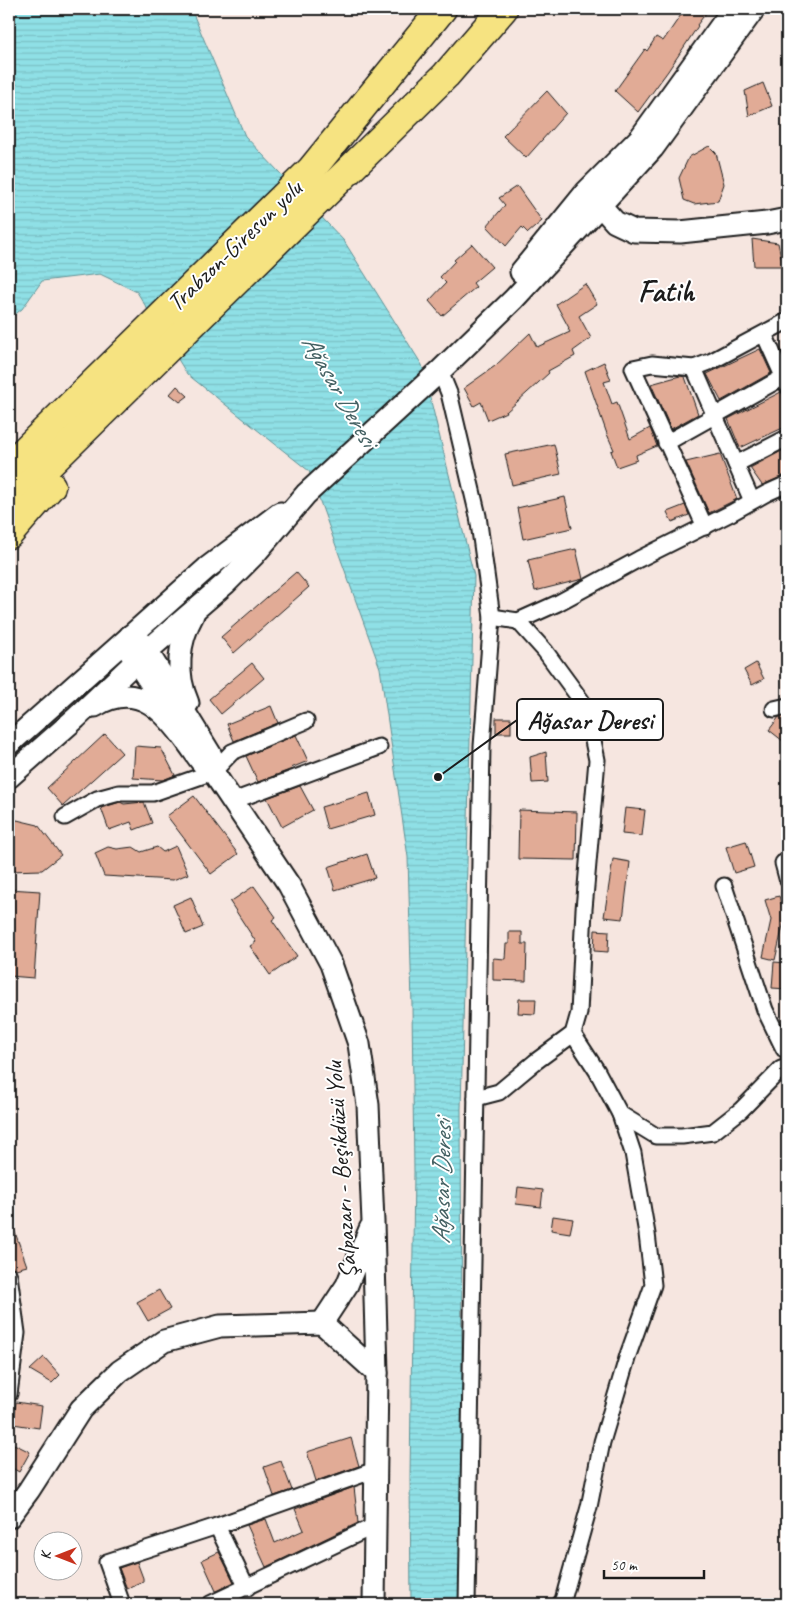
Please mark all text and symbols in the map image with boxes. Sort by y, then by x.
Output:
street label: Trabzon-Giresun yolu [160,172,310,318]
district label: Fatih [638,272,695,310]
water label: Ağasar Deresi [294,328,388,457]
callout: Ağasar Deresi [517,699,663,740]
text: Ağasar Deresi [527,704,656,737]
street label: Şalpazarı - Beşikdüzü Yolu [317,1058,365,1280]
water label: Ağasar Deresi [424,1114,459,1244]
north arrow [32,1530,82,1580]
scale bar [604,1548,704,1580]
text: K [37,1550,54,1560]
text: 50 m [611,1556,638,1575]

